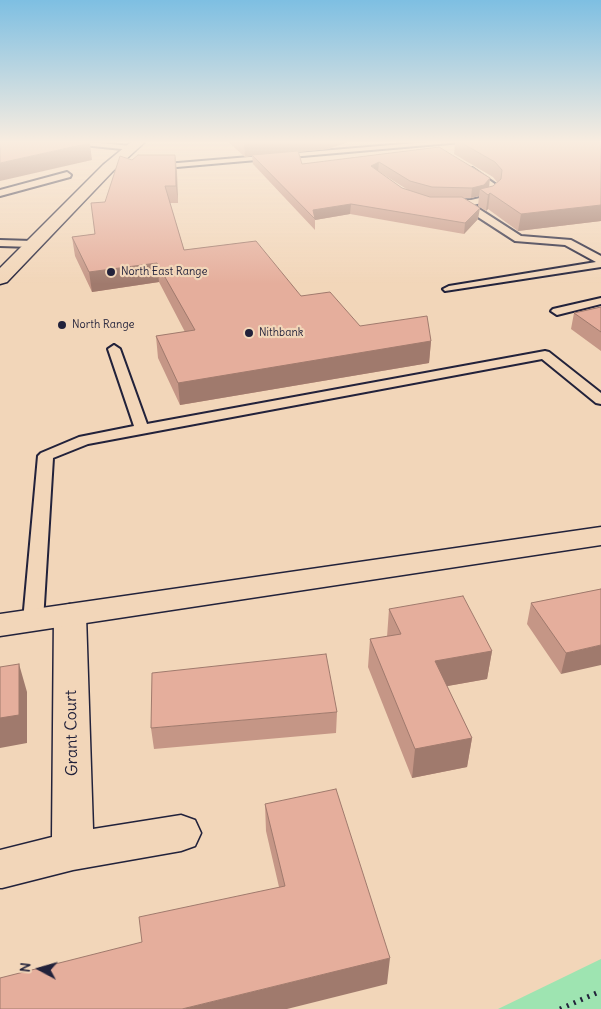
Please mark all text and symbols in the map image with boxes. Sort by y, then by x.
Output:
place label: North East Range [121,265,207,279]
marker: North East Range [105,266,117,278]
place label: North Range [72,318,135,332]
marker: North Range [56,319,68,331]
place label: Nithbank [259,326,303,340]
marker: Nithbank [243,327,255,339]
street label: Grant Court [62,690,82,776]
north arrow [15,944,65,994]
text: N [16,962,35,973]

